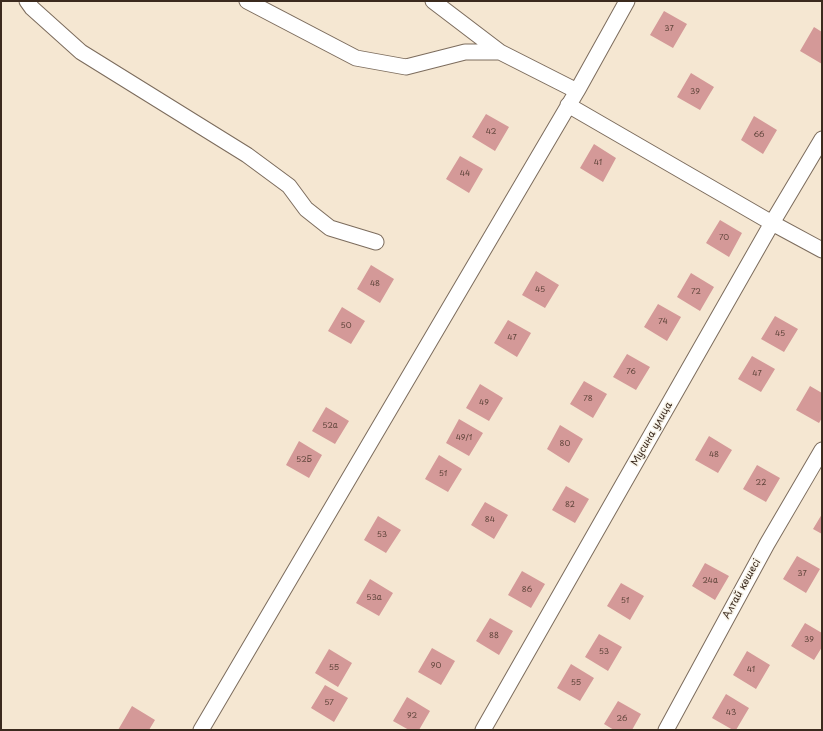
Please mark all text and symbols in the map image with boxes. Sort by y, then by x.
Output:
house number: 37 [664,24,674,34]
house number: 39 [690,87,700,97]
house number: 42 [486,127,496,137]
house number: 66 [753,130,765,140]
house number: 41 [594,158,602,168]
house number: 44 [460,169,470,179]
house number: 70 [719,233,729,243]
house number: 48 [370,279,380,289]
house number: 45 [535,285,545,295]
house number: 72 [691,287,701,297]
house number: 74 [658,317,668,327]
house number: 50 [341,321,351,331]
house number: 45 [775,329,785,339]
house number: 47 [507,333,517,343]
house number: 76 [626,367,636,377]
house number: 47 [752,369,762,379]
house number: 78 [583,394,593,404]
house number: 49 [479,398,489,408]
street label: Мусина улица [629,400,675,468]
house number: 52а [322,421,338,431]
house number: 49/1 [456,433,472,443]
house number: 80 [560,439,570,449]
house number: 48 [709,450,719,460]
house number: 52Б [296,455,312,465]
house number: 51 [439,469,447,479]
house number: 22 [756,478,766,488]
house number: 82 [565,500,575,510]
house number: 84 [485,515,495,525]
house number: 53 [377,530,387,540]
street label: Алтай көшесі [721,557,763,621]
house number: 37 [797,569,807,579]
house number: 24а [702,576,718,586]
house number: 86 [522,585,532,595]
house number: 53а [366,593,382,603]
house number: 51 [621,596,629,606]
house number: 88 [489,631,499,641]
house number: 39 [804,635,814,645]
house number: 53 [599,647,609,657]
house number: 90 [431,661,441,671]
house number: 55 [329,663,339,673]
house number: 41 [747,665,755,675]
house number: 55 [571,678,581,688]
house number: 57 [324,698,334,708]
house number: 43 [726,708,736,718]
house number: 92 [407,711,417,721]
house number: 26 [617,714,627,724]

